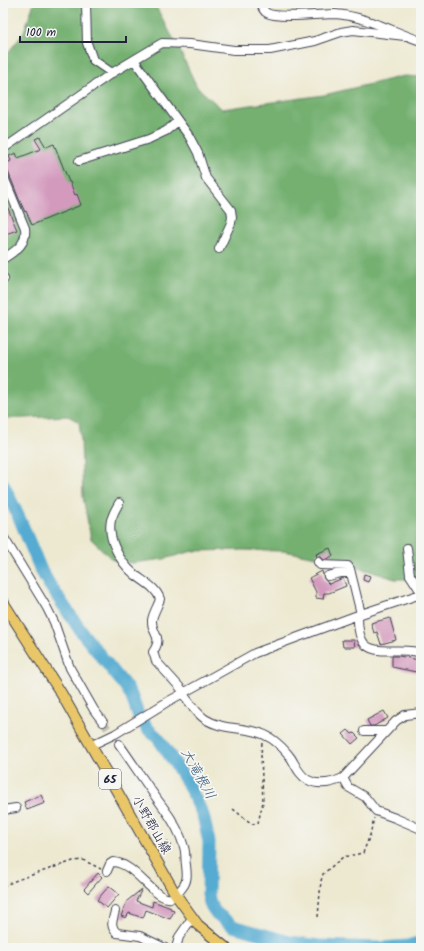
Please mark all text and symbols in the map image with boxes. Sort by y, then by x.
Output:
scale bar [20,18,126,44]
text: 100 m [26,23,57,42]
water label: 大滝根川 [175,744,221,804]
road number: 65 [99,769,121,789]
street label: 小野郡山線 [126,792,177,859]

